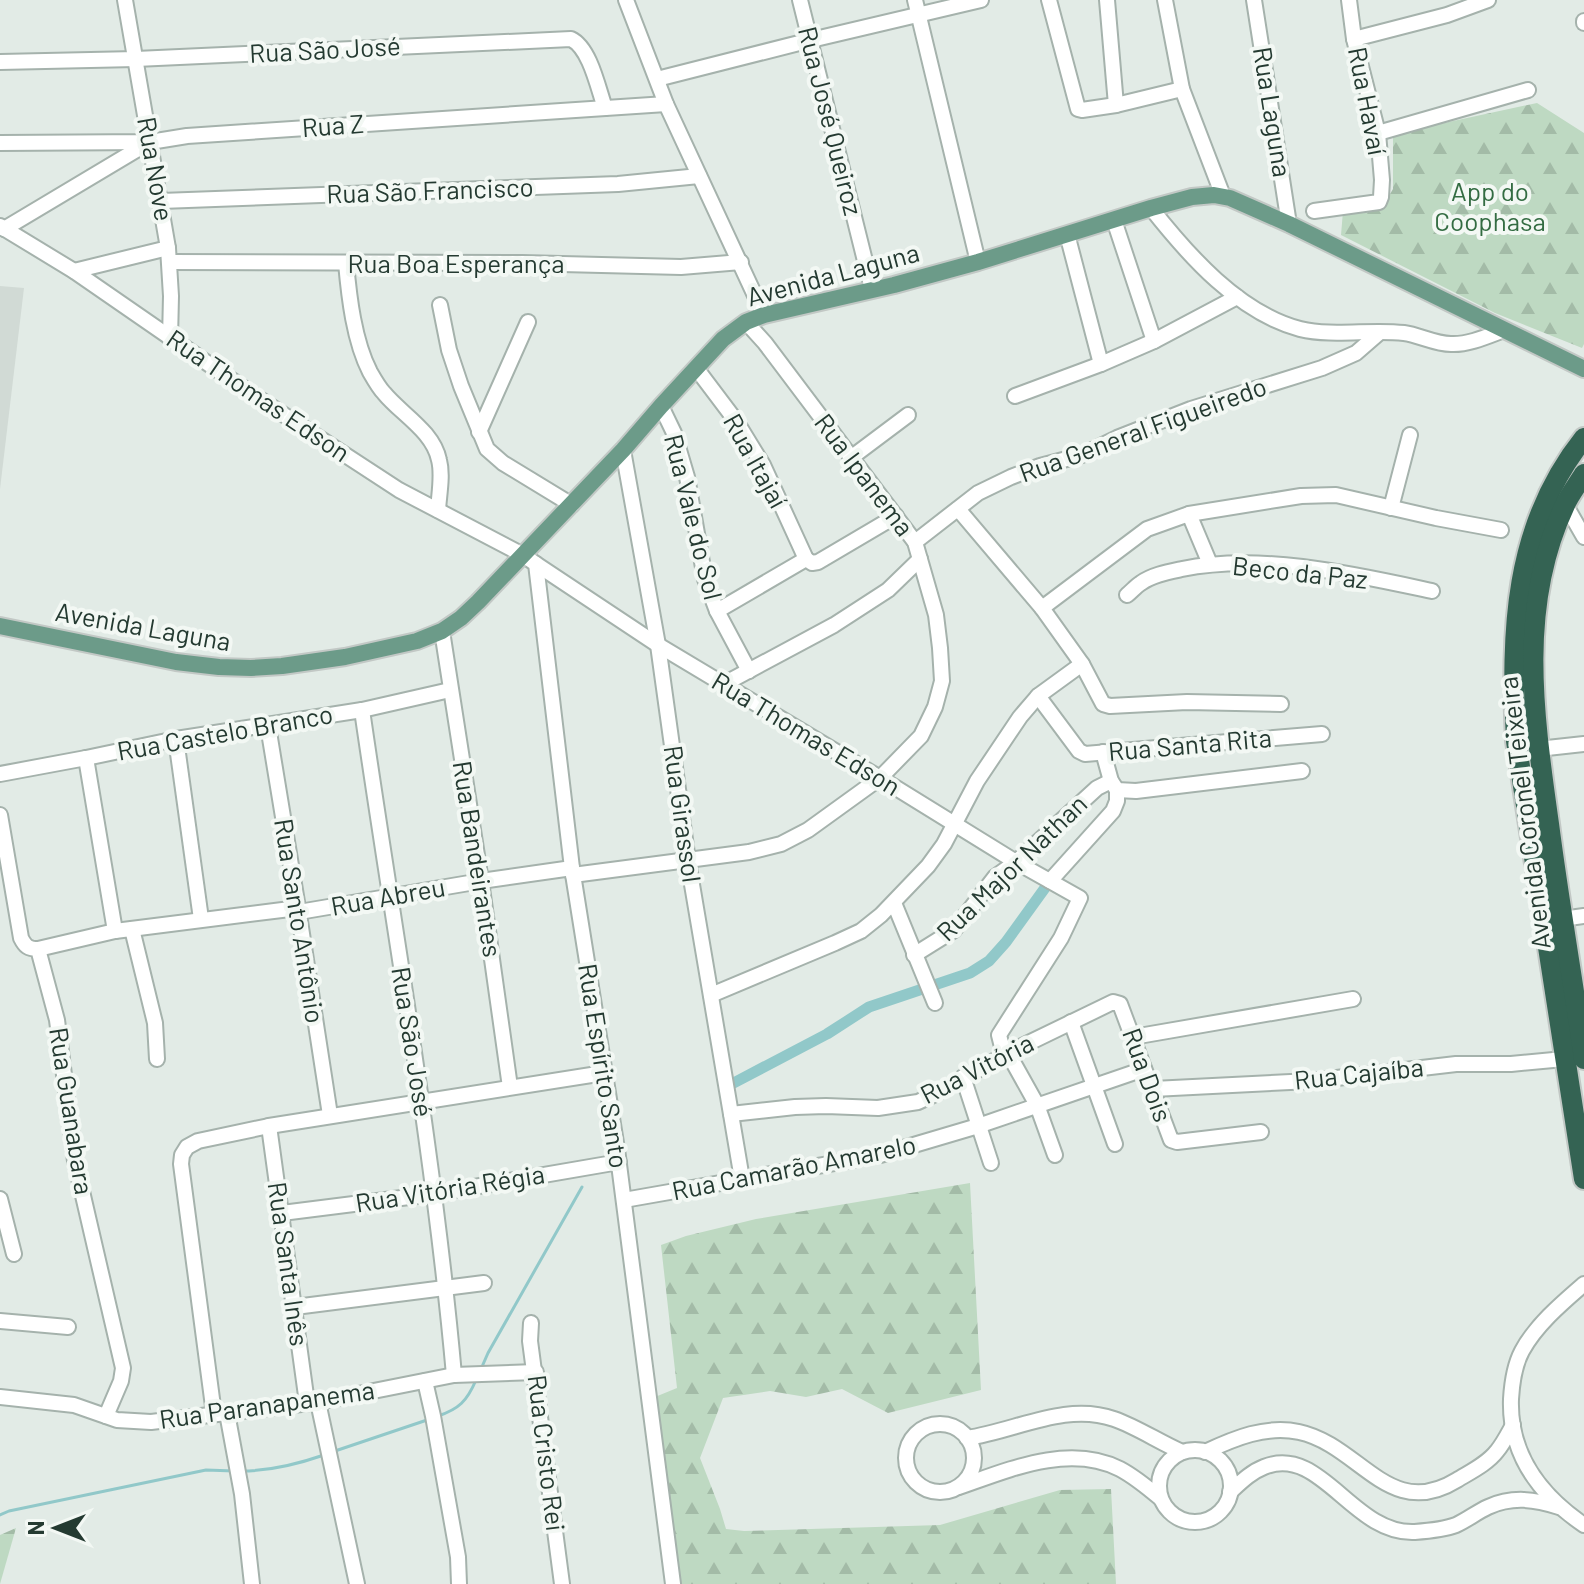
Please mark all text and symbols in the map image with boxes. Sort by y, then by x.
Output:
street label: Rua José Queiroz [793,23,870,218]
street label: Rua São José [248,29,401,68]
street label: Rua Laguna [1248,44,1299,179]
street label: Rua Havaí [1343,44,1394,157]
street label: Rua Z [301,107,365,142]
street label: Rua Nove [132,114,181,223]
street label: Rua São Francisco [326,170,534,209]
park label: App do Coophasa [1434,175,1546,236]
street label: Avenida Laguna [743,236,922,311]
street label: Rua Boa Esperança [348,247,564,278]
street label: Rua Thomas Edson [161,322,356,468]
street label: Rua General Figueiredo [1015,369,1270,488]
street label: Rua Ipanema [809,407,921,541]
street label: Rua Itajaí [718,408,795,513]
street label: Rua Vale do Sol [659,431,730,603]
street label: Beco da Paz [1231,549,1369,594]
street label: Avenida Laguna [53,595,233,656]
street label: Rua Thomas Edson [707,664,907,801]
street label: Avenida Coronel Teixeira [1491,675,1556,952]
street label: Rua Castelo Branco [114,697,335,766]
street label: Rua Santa Rita [1107,721,1273,766]
street label: Rua Girassol [659,743,708,884]
street label: Rua Bandeirantes [448,758,509,959]
street label: Rua Major Nathan [929,787,1093,946]
street label: Rua Santo Antônio [269,816,332,1025]
street label: Rua Abreu [328,870,447,921]
street label: Rua Espírito Santo [573,961,636,1170]
street label: Rua São José [386,965,441,1119]
street label: Rua Dois [1117,1023,1180,1126]
street label: Rua Guanabara [44,1025,101,1197]
street label: Rua Vitória [915,1026,1038,1109]
street label: Rua Cajaíba [1293,1050,1425,1095]
street label: Rua Camarão Amarelo [669,1128,918,1205]
street label: Rua Vitória Régia [353,1157,547,1218]
street label: Rua Santa Inês [263,1180,316,1348]
street label: Rua Paranapanema [157,1373,376,1434]
street label: Rua Cristo Rei [523,1373,572,1533]
north arrow [16,1488,96,1568]
text: N [22,1521,48,1535]

